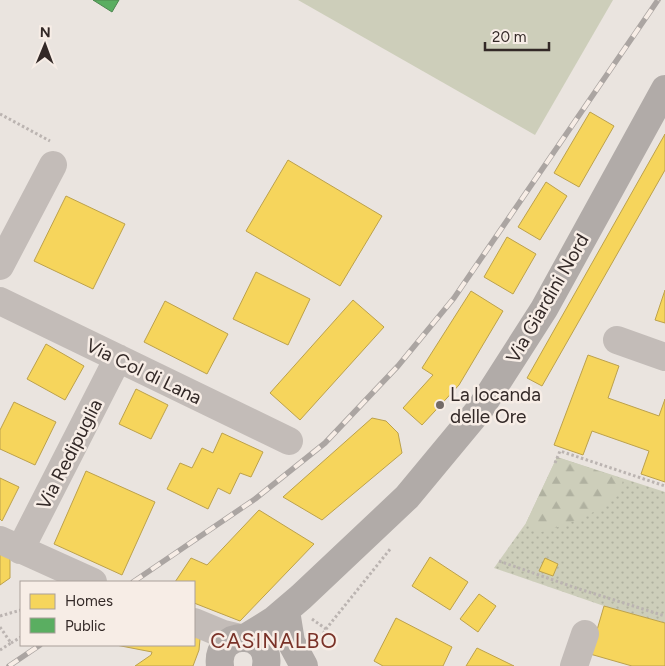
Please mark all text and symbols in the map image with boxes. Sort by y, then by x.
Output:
north arrow [20,20,70,70]
scale bar [485,20,549,52]
text: N [40,24,51,41]
text: 20 m [492,28,526,46]
street label: Via Giardini Nord [501,230,594,367]
street label: Via Col di Lana [82,334,205,409]
place label: La locanda delle Ore [450,383,541,428]
street label: Via Redipuglia [32,395,107,513]
marker: La locanda delle Ore [434,399,446,411]
legend [20,581,195,646]
text: Homes [65,592,113,610]
text: Public [65,617,106,635]
district label: CASINALBO [210,628,338,653]

